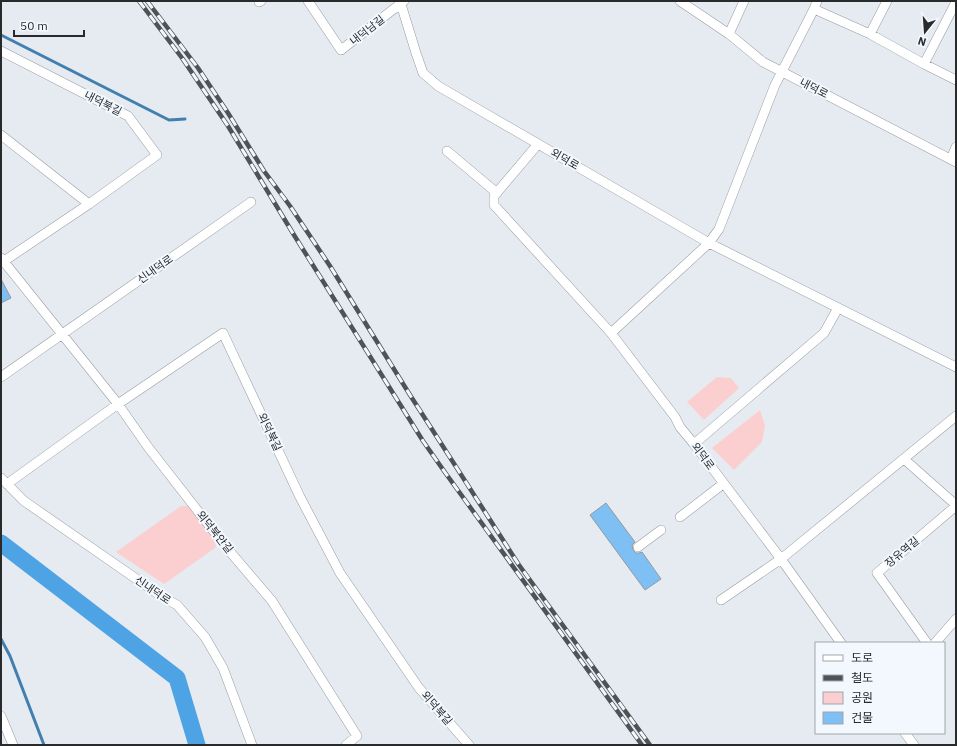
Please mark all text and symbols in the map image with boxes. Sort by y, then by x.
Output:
scale bar [14,12,84,38]
street label: 내덕남길 [347,12,387,48]
north arrow [905,12,945,52]
text: 50 m [20,18,48,33]
text: N [916,34,928,49]
street label: 내덕로 [797,75,831,101]
street label: 내덕북길 [82,88,124,118]
street label: 외덕로 [548,145,582,173]
street label: 신내덕로 [134,252,176,286]
street label: 외덕북길 [255,411,285,453]
street label: 외덕로 [688,440,718,472]
street label: 외덕북안길 [194,508,236,556]
street label: 장유역길 [882,534,922,570]
street label: 신내덕로 [132,573,174,607]
legend [815,642,945,734]
text: 도로 [851,650,873,665]
text: 철도 [851,670,873,685]
street label: 외덕북길 [418,688,456,728]
text: 공원 [851,690,873,705]
text: 건물 [851,710,873,725]

